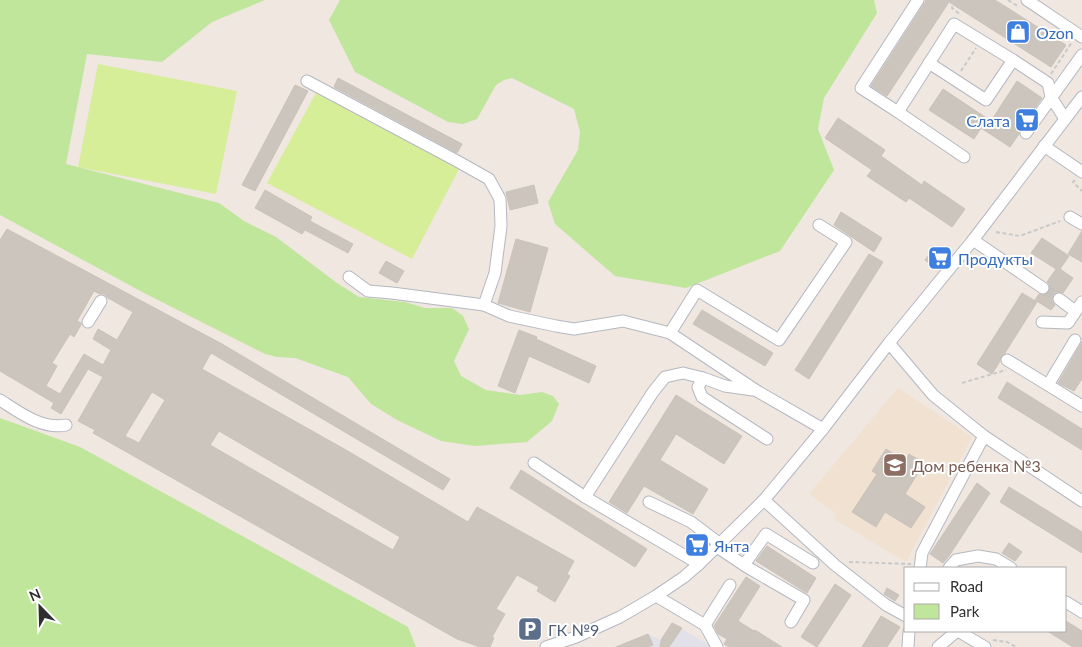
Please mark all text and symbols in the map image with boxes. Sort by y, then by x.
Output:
shop icon: Ozon [1005,19,1031,45]
place label: Ozon [1036,23,1074,42]
supermarket icon: Слата [1014,107,1040,133]
place label: Слата [966,111,1010,130]
supermarket icon: Продукты [927,245,953,271]
place label: Продукты [958,249,1033,268]
school or university icon: Дом ребенка №3 [882,452,908,478]
place label: Дом ребенка №3 [912,456,1041,475]
supermarket icon: Янта [684,532,710,558]
place label: Янта [713,536,750,555]
legend [904,567,1067,632]
text: Road [950,577,983,595]
north arrow [15,582,65,632]
text: N [26,585,43,605]
text: Park [950,602,980,620]
parking icon: ГК №9 [517,616,543,642]
place label: ГК №9 [548,620,599,639]

